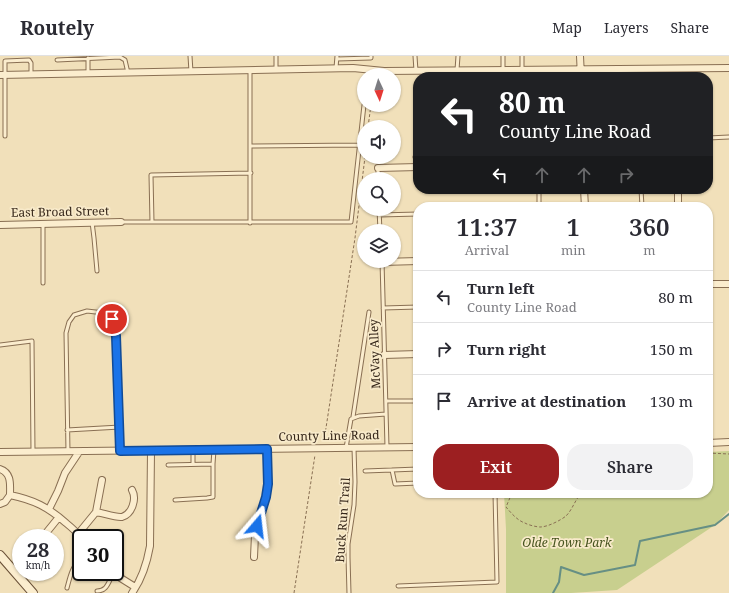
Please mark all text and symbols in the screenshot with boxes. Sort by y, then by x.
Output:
text: Routely [20,15,94,41]
text: Map [552,18,582,37]
text: Layers [604,18,649,37]
text: Share [671,18,709,37]
north arrow [357,68,401,112]
map controls [357,68,401,268]
text: 80 m [499,83,566,121]
icon: left [433,88,485,140]
text: County Line Road [499,119,651,143]
button: sound [357,120,401,164]
icon: left [489,164,511,186]
icon: ahead [531,164,553,186]
icon: ahead [573,164,595,186]
icon: right [615,164,637,186]
button: search [357,172,401,216]
street label: East Broad Street [11,202,109,221]
text: 11:37 [456,210,518,243]
text: 1 [567,210,580,243]
text: 360 [629,210,670,243]
button: layers [357,224,401,268]
text: Arrival [465,241,509,259]
text: min [561,241,586,259]
text: m [643,241,655,259]
text: Turn left [467,278,535,298]
icon: left [433,286,455,308]
text: 80 m [658,287,693,307]
text: County Line Road [467,298,577,316]
pin [95,302,129,336]
icon: arrive [101,308,123,330]
street label: McVay Alley [365,318,384,389]
icon: right [433,338,455,360]
text: Turn right [467,339,546,359]
text: 150 m [650,339,693,359]
icon: arrive [433,390,455,412]
text: Arrive at destination [467,391,626,411]
text: 130 m [650,391,693,411]
street label: County Line Road [278,426,380,445]
button: Exit [433,444,559,490]
button: Share [567,444,693,490]
street label: Buck Run Trail [331,477,354,563]
position arrow [236,505,278,547]
speed limit sign: 30 [72,529,124,581]
park label: Olde Town Park [522,534,613,551]
text: 28 [27,536,49,563]
text: km/h [26,558,50,572]

